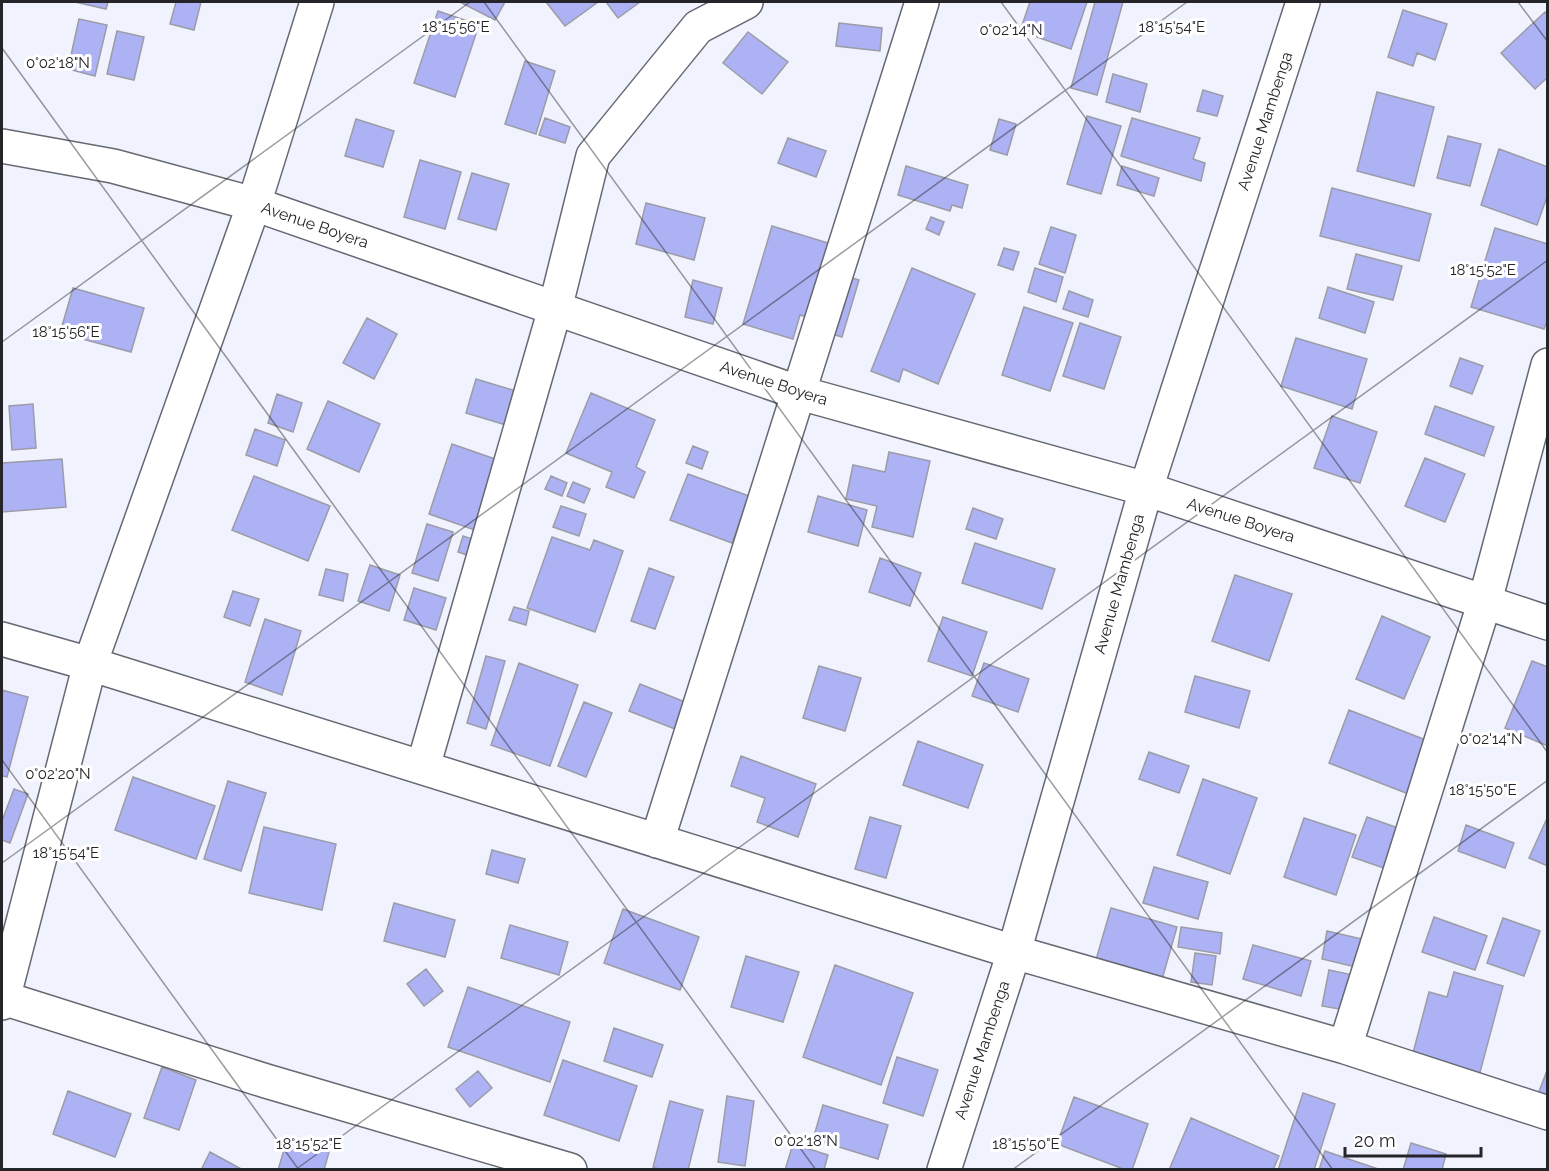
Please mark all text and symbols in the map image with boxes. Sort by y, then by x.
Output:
text: 18°15'56"E [422,18,490,36]
text: 18°15'54"E [1139,18,1205,36]
text: 0°02'14"N [979,21,1043,39]
street label: Avenue Mambenga [1234,49,1296,193]
text: 0°02'18"N [26,54,90,72]
street label: Avenue Boyera [259,198,371,252]
text: 18°15'52"E [1450,261,1516,279]
text: 18°15'56"E [32,323,100,341]
street label: Avenue Boyera [718,357,830,409]
street label: Avenue Boyera [1185,494,1297,546]
street label: Avenue Mambenga [1090,512,1148,656]
text: 0°02'14"N [1459,730,1523,748]
text: 0°02'20"N [25,765,91,783]
text: 18°15'50"E [1449,781,1517,799]
text: 18°15'54"E [33,844,99,862]
street label: Avenue Mambenga [951,978,1013,1122]
scale bar [1345,1120,1482,1158]
text: 20 m [1354,1130,1396,1151]
text: 0°02'18"N [774,1132,838,1150]
text: 18°15'52"E [276,1135,342,1153]
text: 18°15'50"E [992,1135,1060,1153]

